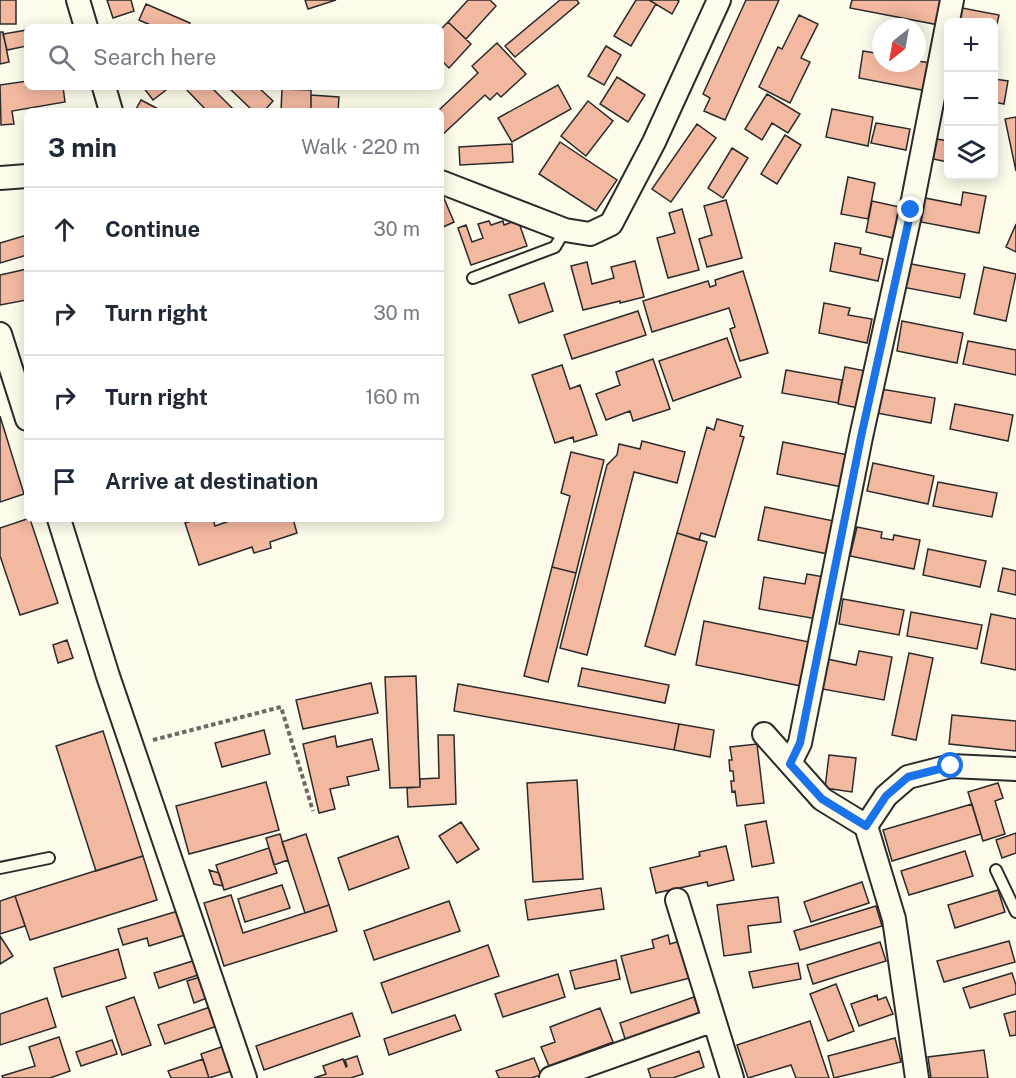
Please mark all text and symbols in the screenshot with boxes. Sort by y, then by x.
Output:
north arrow [872,18,926,72]
map controls [944,18,998,180]
button: + [944,18,998,72]
search box [24,24,444,90]
icon: search [45,41,78,74]
text: Search here [93,44,217,70]
button: − [944,72,998,126]
button: layers [944,126,998,180]
text: 3 min [48,132,117,163]
text: Walk · 220 m [301,135,420,159]
route end [897,196,923,222]
icon: ahead [48,213,81,246]
text: Continue [105,216,200,242]
text: 30 m [373,217,420,241]
icon: right [48,297,81,330]
text: Turn right [105,300,208,326]
text: 30 m [373,301,420,325]
icon: right [48,381,81,414]
text: Turn right [105,384,208,410]
text: 160 m [365,385,420,409]
icon: arrive [48,465,81,498]
text: Arrive at destination [105,468,318,494]
route start [937,752,963,778]

